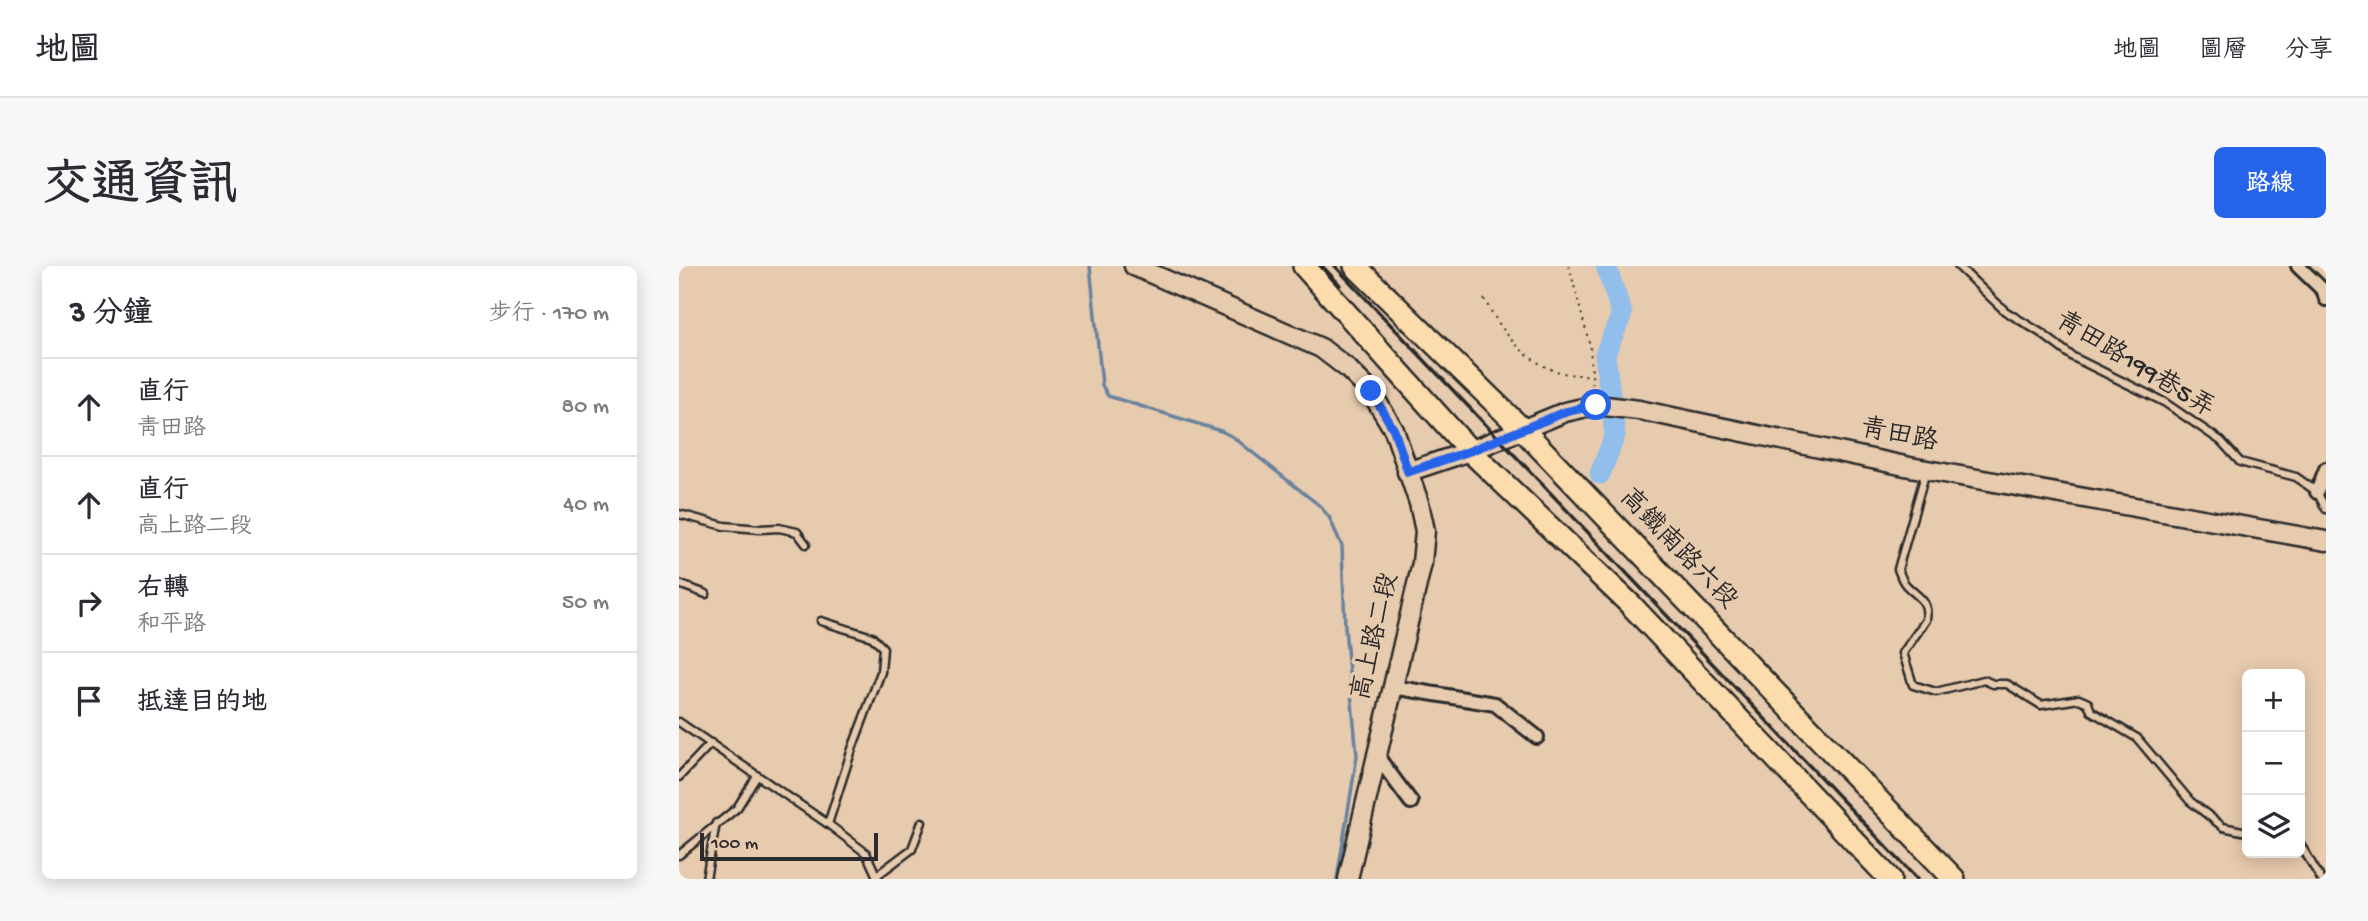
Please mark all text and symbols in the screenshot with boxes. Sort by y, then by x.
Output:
text: 地圖 [35,34,101,72]
text: 地圖 [2113,37,2161,66]
text: 圖層 [2199,37,2247,66]
text: 分享 [2285,37,2333,66]
button: 路線 [2214,147,2326,218]
text: 交通資訊 [42,160,238,218]
text: 3 分鐘 [70,298,153,333]
text: 步行 · 170 m [489,301,609,328]
street label: 青田路199巷5弄 [2049,305,2220,426]
route end [1355,375,1386,406]
text: 直行 [137,379,189,410]
icon: ahead [70,388,108,426]
route start [1580,389,1611,420]
text: 80 m [562,394,609,421]
street label: 青田路 [1858,412,1941,460]
text: 青田路 [137,416,206,443]
text: 直行 [137,477,189,508]
street label: 高鐵南路六段 [1612,482,1744,617]
icon: ahead [70,486,108,524]
text: 40 m [563,492,609,519]
text: 高上路二段 [137,514,252,541]
street label: 高上路二段 [1345,570,1407,704]
text: 右轉 [137,575,189,606]
icon: right [70,584,108,622]
text: 50 m [562,590,609,617]
text: 和平路 [137,612,206,639]
map controls [2242,669,2305,858]
button: + [2242,669,2305,732]
icon: arrive [70,682,108,720]
text: 抵達目的地 [137,689,267,720]
button: − [2242,732,2305,795]
button: layers [2242,795,2305,858]
scale bar [700,830,879,862]
text: 100 m [711,833,758,856]

